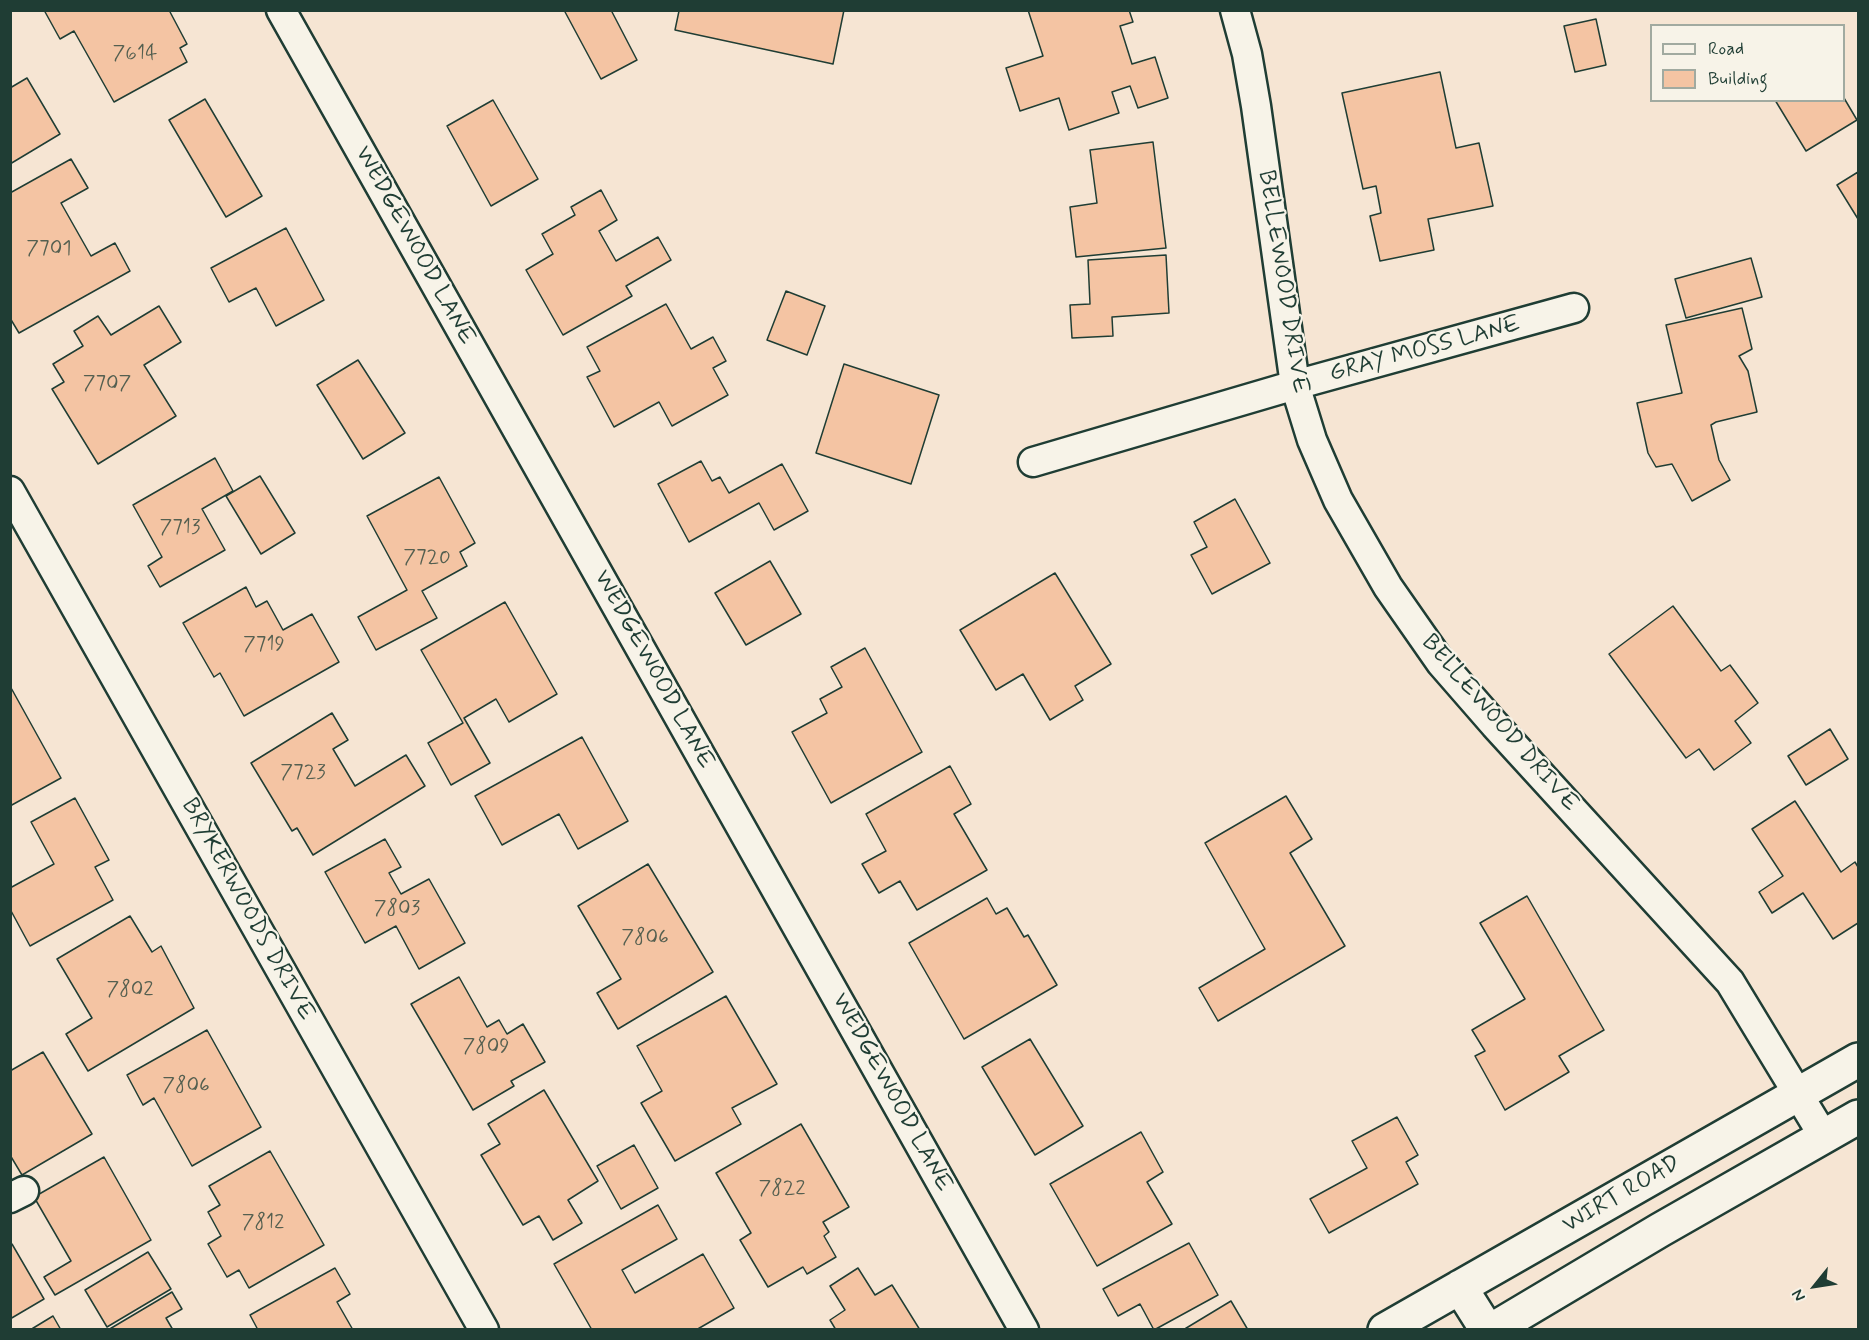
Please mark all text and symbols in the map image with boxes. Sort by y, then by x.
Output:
legend [1650,24,1845,102]
text: Road [1708,37,1744,61]
house number: 7614 [113,42,157,68]
text: Building [1708,67,1768,91]
street label: WEDGEWOOD LANE [347,142,481,350]
street label: BELLEWOOD DRIVE [1250,168,1314,396]
house number: 7701 [26,237,72,263]
street label: GRAY MOSS LANE [1326,311,1524,389]
house number: 7707 [83,372,131,398]
house number: 7713 [160,516,200,542]
house number: 7720 [403,546,451,572]
street label: WEDGEWOOD LANE [586,566,720,774]
street label: BELLEWOOD DRIVE [1414,629,1584,819]
house number: 7719 [243,633,285,659]
house number: 7723 [280,761,326,787]
street label: BRYKERWOODS DRIVE [174,794,320,1026]
house number: 7803 [374,897,420,923]
house number: 7806 [621,926,669,952]
house number: 7802 [106,978,154,1004]
street label: WEDGEWOOD LANE [824,989,958,1197]
house number: 7809 [462,1035,510,1061]
house number: 7806 [162,1074,210,1100]
street label: WIRT ROAD [1558,1150,1686,1240]
house number: 7822 [758,1177,806,1203]
house number: 7812 [242,1211,284,1237]
north arrow [1785,1256,1845,1316]
text: N [1787,1285,1811,1305]

